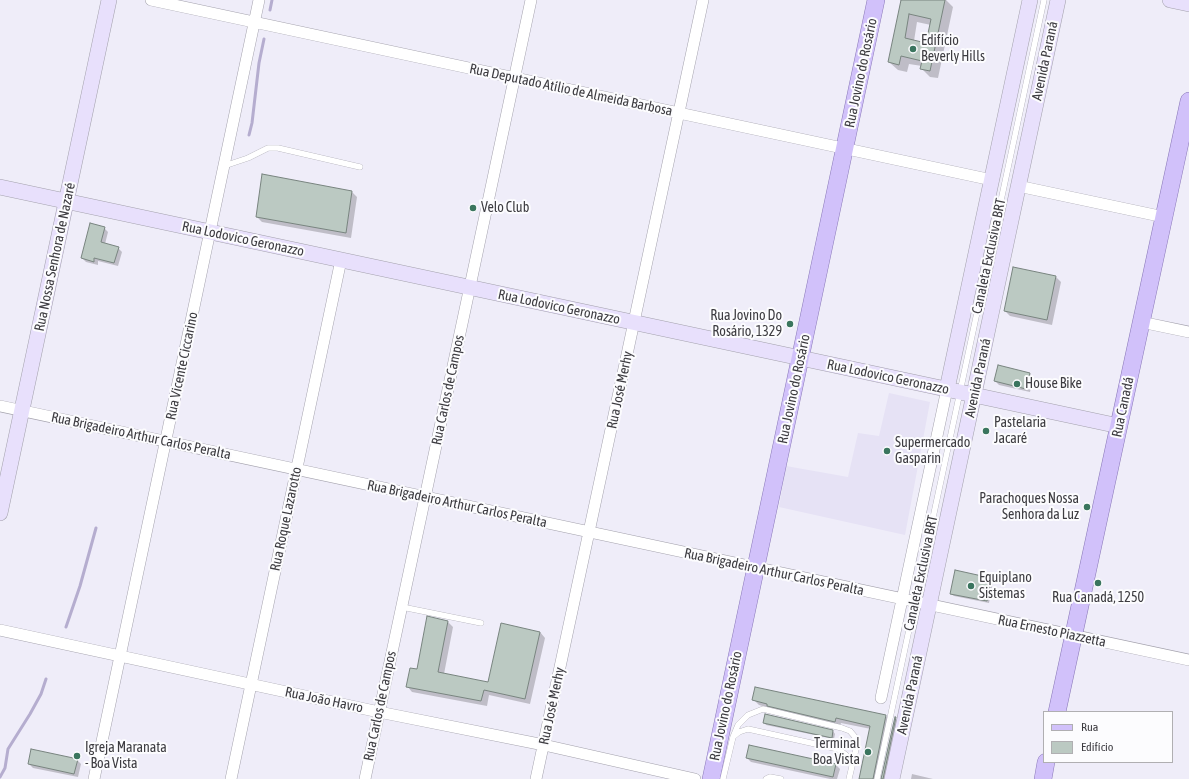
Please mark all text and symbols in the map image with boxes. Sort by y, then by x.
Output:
street label: Rua Jovino do Rosário [841,17,881,129]
street label: Avenida Paraná [1028,20,1062,102]
place label: Edifício Beverly Hills [921,33,985,66]
marker: Edifício Beverly Hills [908,44,918,54]
street label: Rua Deputado Atílio de Almeida Barbosa [468,60,674,120]
street label: Rua Nossa Senhora de Nazaré [31,181,79,333]
street label: Canaleta Exclusiva BRT [969,197,1009,315]
place label: Velo Club [481,200,529,216]
marker: Velo Club [468,203,478,213]
street label: Rua Lodovico Geronazzo [180,218,306,260]
street label: Rua Lodovico Geronazzo [496,286,622,328]
place label: Rua Jovino Do Rosário, 1329 [710,308,782,340]
street label: Rua Vicente Ciccarino [162,311,202,421]
marker: Rua Jovino Do Rosário, 1329 [785,319,795,329]
street label: Rua Carlos de Campos [428,333,468,447]
street label: Rua Jovino do Rosário [774,333,814,445]
street label: Avenida Paraná [961,337,995,419]
street label: Rua José Merhy [604,350,636,430]
street label: Rua Lodovico Geronazzo [825,356,951,398]
street label: Rua Canadá [1108,375,1138,439]
place label: House Bike [1025,376,1082,392]
marker: House Bike [1012,379,1022,389]
street label: Rua Brigadeiro Arthur Carlos Peralta [50,409,232,463]
place label: Pastelaria Jacaré [994,415,1046,448]
marker: Pastelaria Jacaré [981,426,991,436]
place label: Supermercado Gasparin [895,435,970,468]
marker: Supermercado Gasparin [882,446,892,456]
street label: Rua Roque Lazarotto [267,465,305,573]
street label: Rua Brigadeiro Arthur Carlos Peralta [366,477,548,531]
place label: Parachoques Nossa Senhora da Luz [979,491,1079,524]
marker: Parachoques Nossa Senhora da Luz [1082,502,1092,512]
street label: Canaleta Exclusiva BRT [901,514,941,632]
street label: Rua Brigadeiro Arthur Carlos Peralta [683,545,865,599]
place label: Equiplano Sistemas [979,570,1032,602]
marker: Rua Canadá, 1250 [1093,578,1103,588]
marker: Equiplano Sistemas [966,581,976,591]
place label: Rua Canadá, 1250 [1052,590,1144,606]
street label: Rua Ernesto Piazzetta [996,611,1108,651]
street label: Rua Carlos de Campos [360,649,400,763]
street label: Rua Jovino do Rosário [706,650,746,762]
street label: Avenida Paraná [893,654,927,736]
street label: Rua José Merhy [536,666,568,746]
street label: Rua João Havro [283,684,365,716]
legend [1043,711,1173,763]
text: Rua [1081,720,1098,734]
place label: Terminal Boa Vista [813,736,860,768]
place label: Igreja Maranata - Boa Vista [85,740,167,772]
text: Edifício [1081,740,1113,754]
marker: Terminal Boa Vista [863,747,873,757]
marker: Igreja Maranata - Boa Vista [72,751,82,761]

